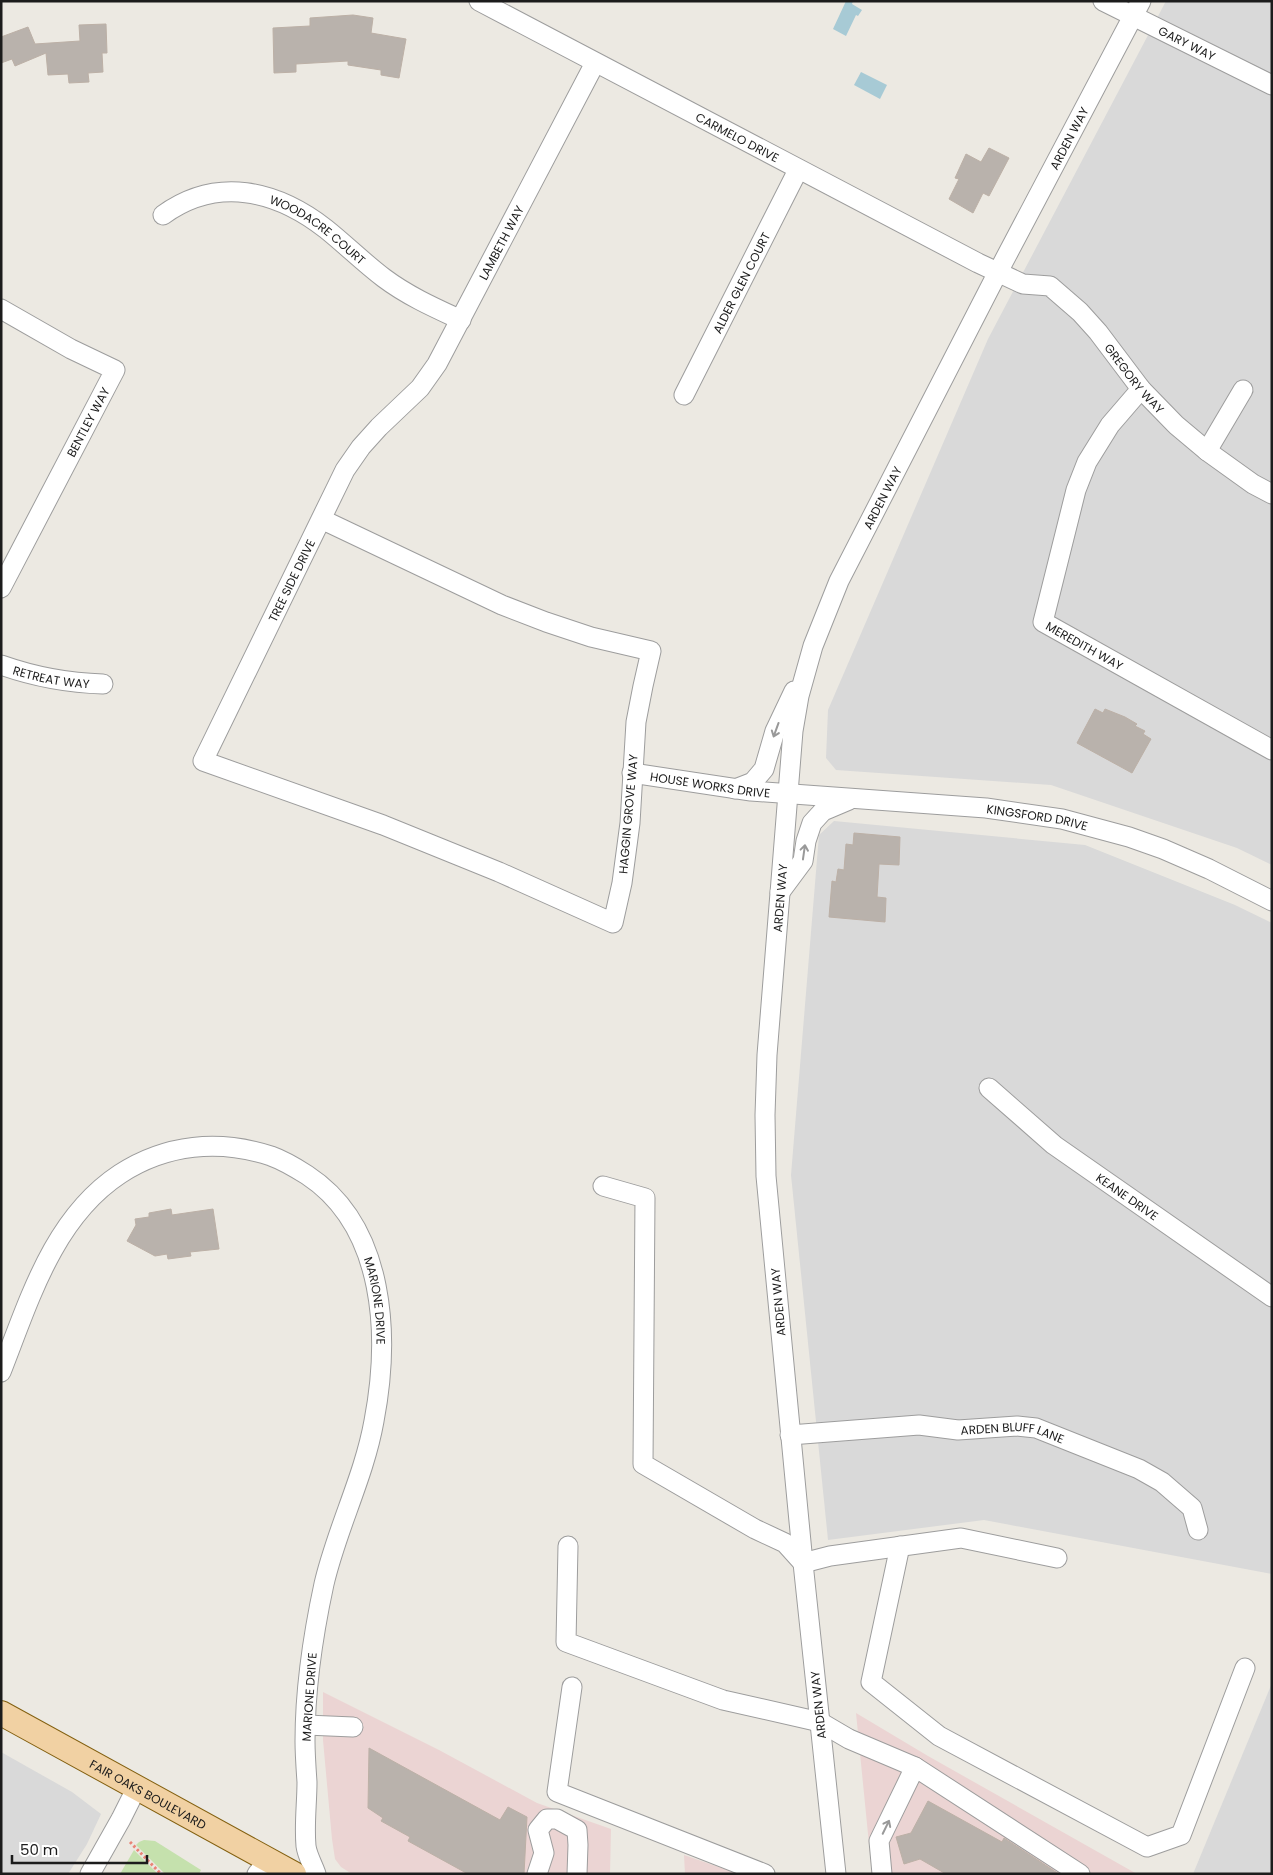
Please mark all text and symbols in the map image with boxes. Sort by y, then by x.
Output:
street label: GARY WAY [1156,21,1219,64]
street label: ARDEN WAY [1045,104,1092,172]
street label: CARMELO DRIVE [693,108,782,166]
street label: WOODACRE COURT [267,190,370,268]
street label: LAMBETH WAY [474,202,527,283]
street label: ALDER GLEN COURT [708,229,774,336]
street label: GREGORY WAY [1101,340,1168,417]
street label: BENTLEY WAY [62,384,114,460]
street label: ARDEN WAY [859,463,905,532]
street label: TREE SIDE DRIVE [264,536,319,625]
street label: MEREDITH WAY [1043,617,1126,674]
street label: RETREAT WAY [11,661,90,692]
one-way arrow [771,722,780,737]
street label: HAGGIN GROVE WAY [614,753,642,875]
street label: HOUSE WORKS DRIVE [649,767,771,801]
street label: KINGSFORD DRIVE [986,800,1090,834]
one-way arrow [799,844,809,860]
street label: ARDEN WAY [768,863,791,933]
street label: KEANE DRIVE [1093,1169,1162,1224]
street label: MARIONE DRIVE [360,1254,390,1345]
street label: ARDEN WAY [767,1267,789,1337]
street label: ARDEN BLUFF LANE [960,1417,1067,1447]
street label: MARIONE DRIVE [297,1652,321,1742]
street label: ARDEN WAY [806,1670,830,1740]
street label: FAIR OAKS BOULEVARD [87,1755,210,1833]
one-way arrow [882,1820,891,1835]
scale bar [12,1832,148,1864]
text: 50 m [20,1839,58,1860]

